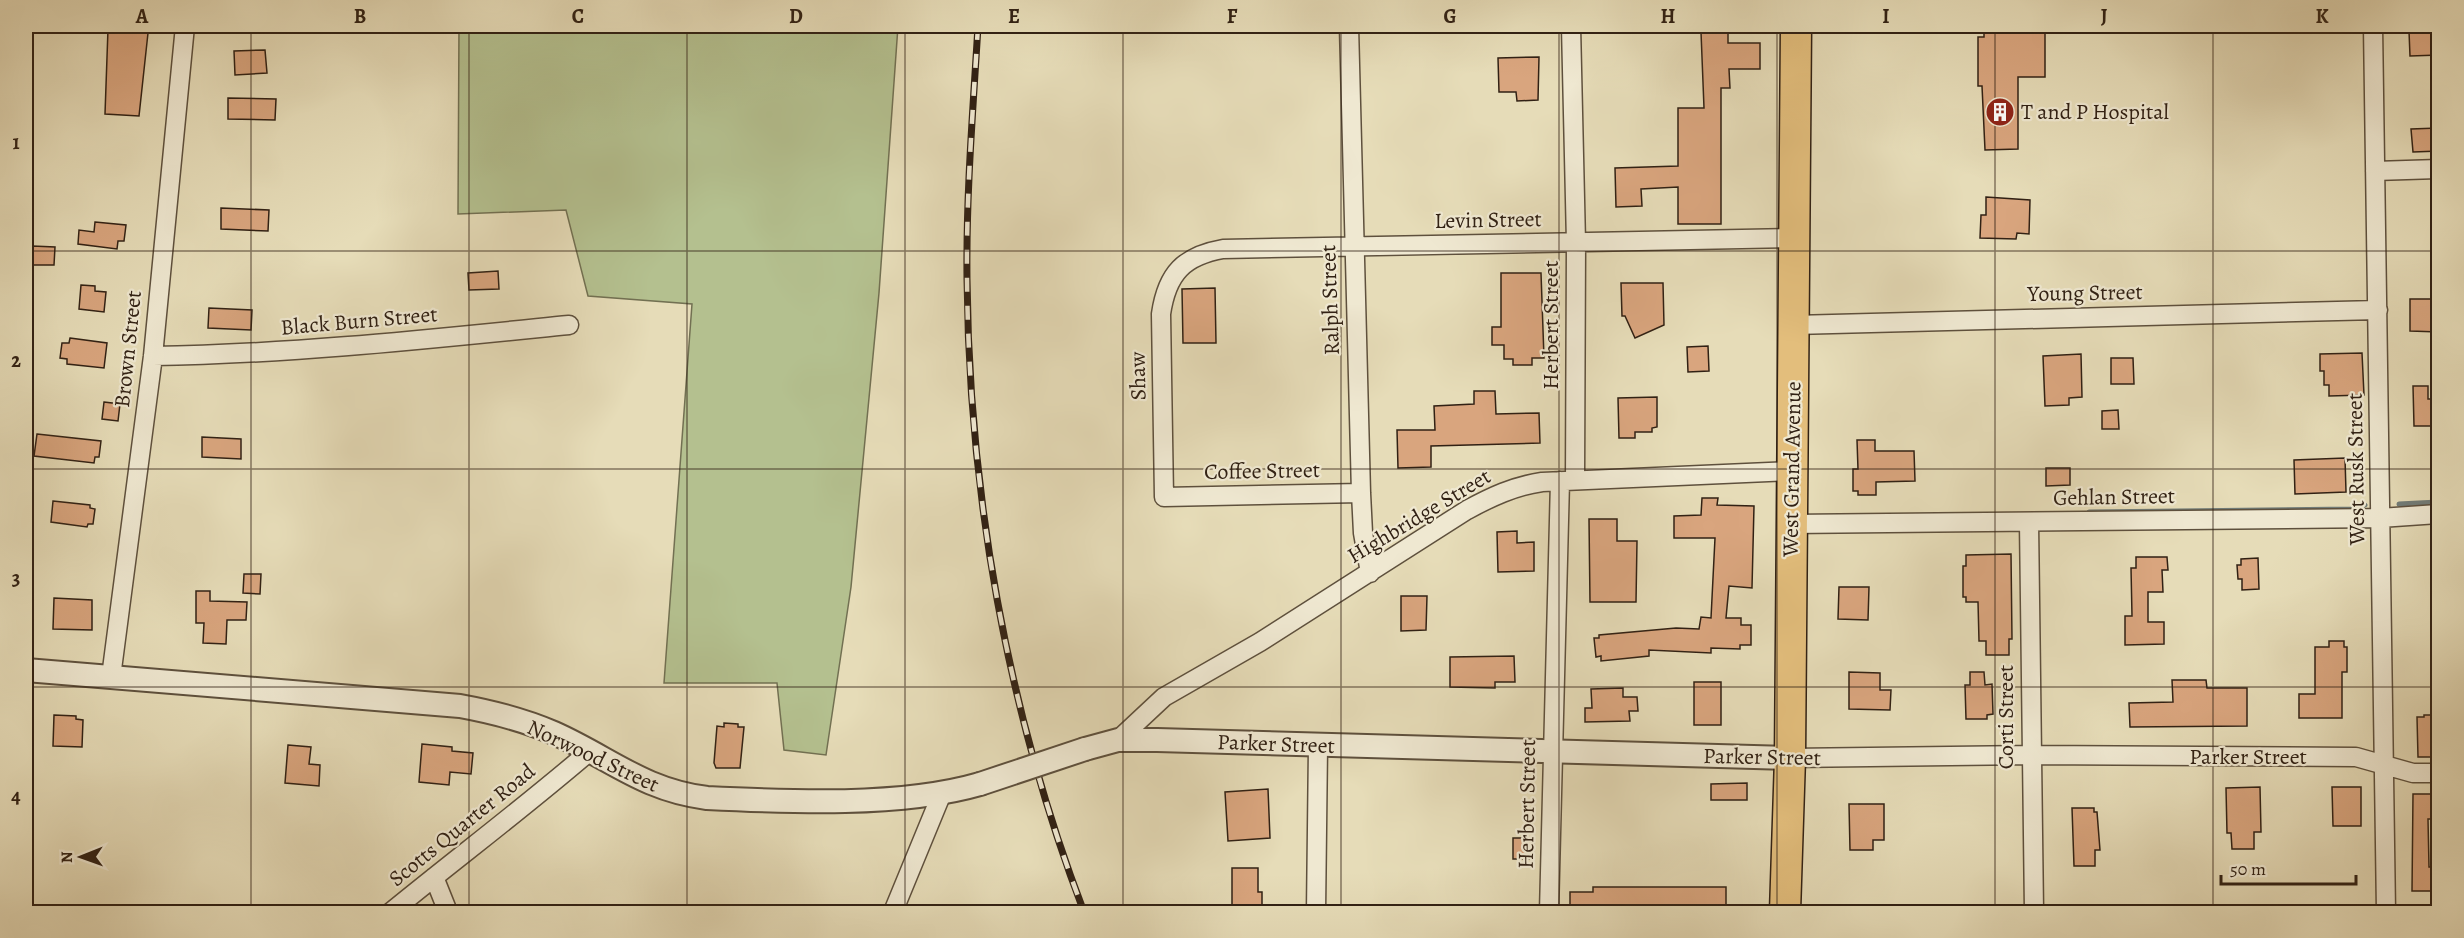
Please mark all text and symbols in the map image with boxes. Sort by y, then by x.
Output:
text: A [135,3,149,30]
text: B [354,3,366,30]
text: C [572,3,584,30]
text: D [789,3,803,30]
text: E [1008,3,1020,30]
text: F [1227,3,1238,30]
text: G [1443,3,1457,30]
text: H [1661,3,1676,30]
text: I [1882,3,1890,30]
text: J [2101,3,2108,30]
text: K [2315,3,2329,30]
building icon: T and P Hospital [1984,96,2016,128]
place label: T and P Hospital [2021,97,2169,127]
text: 1 [12,129,20,156]
street label: Levin Street [1434,204,1542,236]
street label: Ralph Street [1313,244,1347,356]
street label: Herbert Street [1536,260,1566,390]
street label: Young Street [2026,277,2143,309]
street label: Brown Street [107,289,149,409]
street label: Black Burn Street [279,299,439,343]
text: 2 [11,347,21,374]
street label: Shaw [1123,351,1153,401]
street label: West Grand Avenue [1775,381,1809,558]
street label: West Rusk Street [2340,393,2372,546]
street label: Coffee Street [1204,455,1320,487]
street label: Highbridge Street [1342,461,1496,571]
street label: Gehlan Street [2053,481,2175,513]
text: 3 [12,565,20,592]
street label: Corti Street [1991,665,2021,769]
street label: Norwood Street [522,712,664,800]
street label: Parker Street [1217,727,1335,761]
street label: Herbert Street [1511,739,1543,869]
street label: Parker Street [1703,741,1821,773]
street label: Parker Street [2189,742,2307,772]
street label: Scotts Quarter Road [382,756,542,893]
text: 4 [11,783,21,810]
north arrow [51,827,111,887]
scale bar [2221,848,2356,886]
text: N [56,851,78,863]
text: 50 m [2230,857,2266,881]

